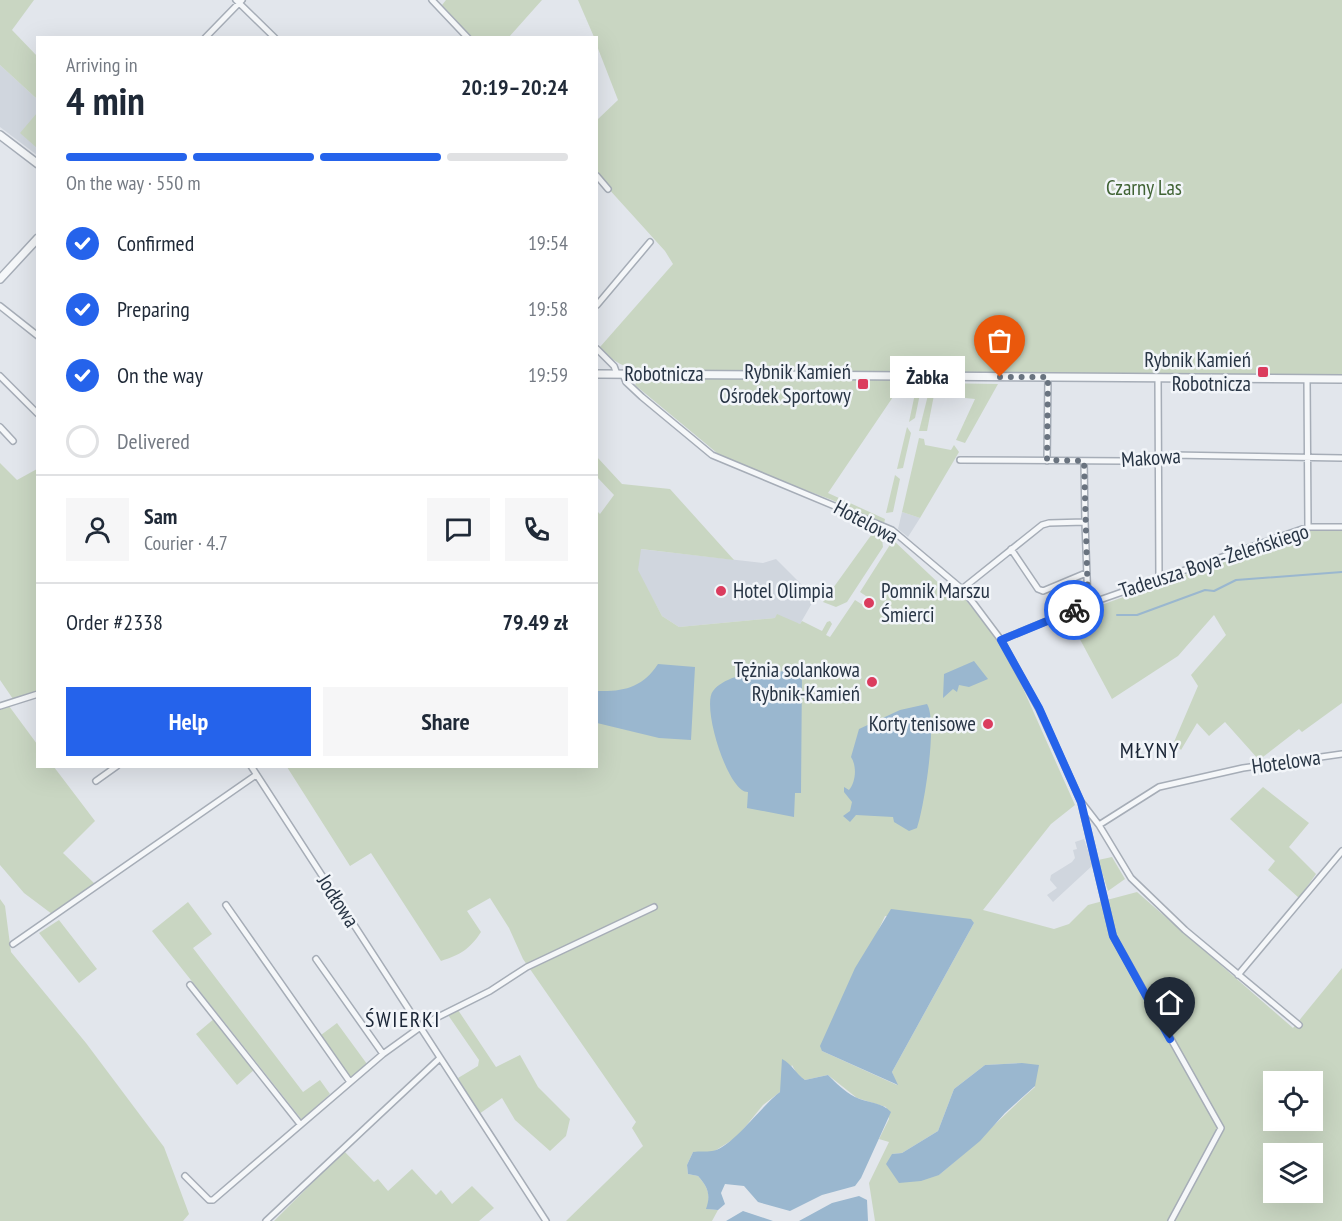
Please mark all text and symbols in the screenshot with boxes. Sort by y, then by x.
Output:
text: Arriving in [66,52,138,78]
text: 20:19–20:24 [461,73,568,101]
text: 4 min [66,75,145,126]
text: On the way · 550 m [66,170,201,196]
park label: Czarny Las [1106,174,1182,201]
icon: check [66,227,99,260]
text: Confirmed [117,229,194,257]
text: 19:54 [528,230,568,256]
icon: check [66,293,99,326]
text: Preparing [117,295,190,323]
text: 19:58 [528,296,568,322]
pin [974,315,1025,377]
icon: bag [983,324,1016,357]
place label: Rybnik Kamień Robotnicza [1144,346,1251,397]
callout: Żabka [889,356,964,398]
place label: Rybnik Kamień Ośrodek Sportowy [719,358,851,409]
icon: check [66,359,99,392]
street label: Robotnicza [624,360,704,387]
text: On the way [117,361,203,389]
text: 19:59 [528,362,568,388]
text: Żabka [906,364,949,390]
marker: Rybnik Kamień Robotnicza [1256,365,1270,379]
marker: Rybnik Kamień Ośrodek Sportowy [856,377,870,391]
text: Delivered [117,427,190,455]
street label: Makowa [1120,442,1182,473]
street label: Hotelowa [829,493,903,550]
button: person [66,498,129,561]
button: chat [427,498,490,561]
button: phone [505,498,568,561]
text: Sam [144,502,177,530]
street label: Tadeusza Boya-Żeleńskiego [1116,517,1312,604]
text: Courier · 4.7 [144,530,228,556]
place label: Hotel Olimpia [733,577,834,604]
place label: Pomnik Marszu Śmierci [881,577,990,628]
courier [1044,580,1104,640]
marker: Hotel Olimpia [714,584,728,598]
icon: bike [1058,594,1091,627]
marker: Pomnik Marszu Śmierci [862,596,876,610]
text: Order #2338 [66,608,163,636]
text: 79.49 zł [503,608,568,636]
place label: Tężnia solankowa Rybnik-Kamień [734,656,860,707]
marker: Tężnia solankowa Rybnik-Kamień [865,675,879,689]
button: Help [66,687,311,756]
button: Share [323,687,568,756]
place label: Korty tenisowe [869,710,976,737]
marker: Korty tenisowe [981,717,995,731]
district label: MŁYNY [1120,736,1180,764]
street label: Hotelowa [1250,743,1322,780]
street label: Jodłowa [311,868,365,932]
pin [1144,977,1195,1039]
icon: home [1153,986,1186,1019]
district label: ŚWIERKI [365,1005,441,1033]
map controls [1263,1071,1323,1203]
button: locate [1263,1071,1323,1131]
button: layers [1263,1143,1323,1203]

